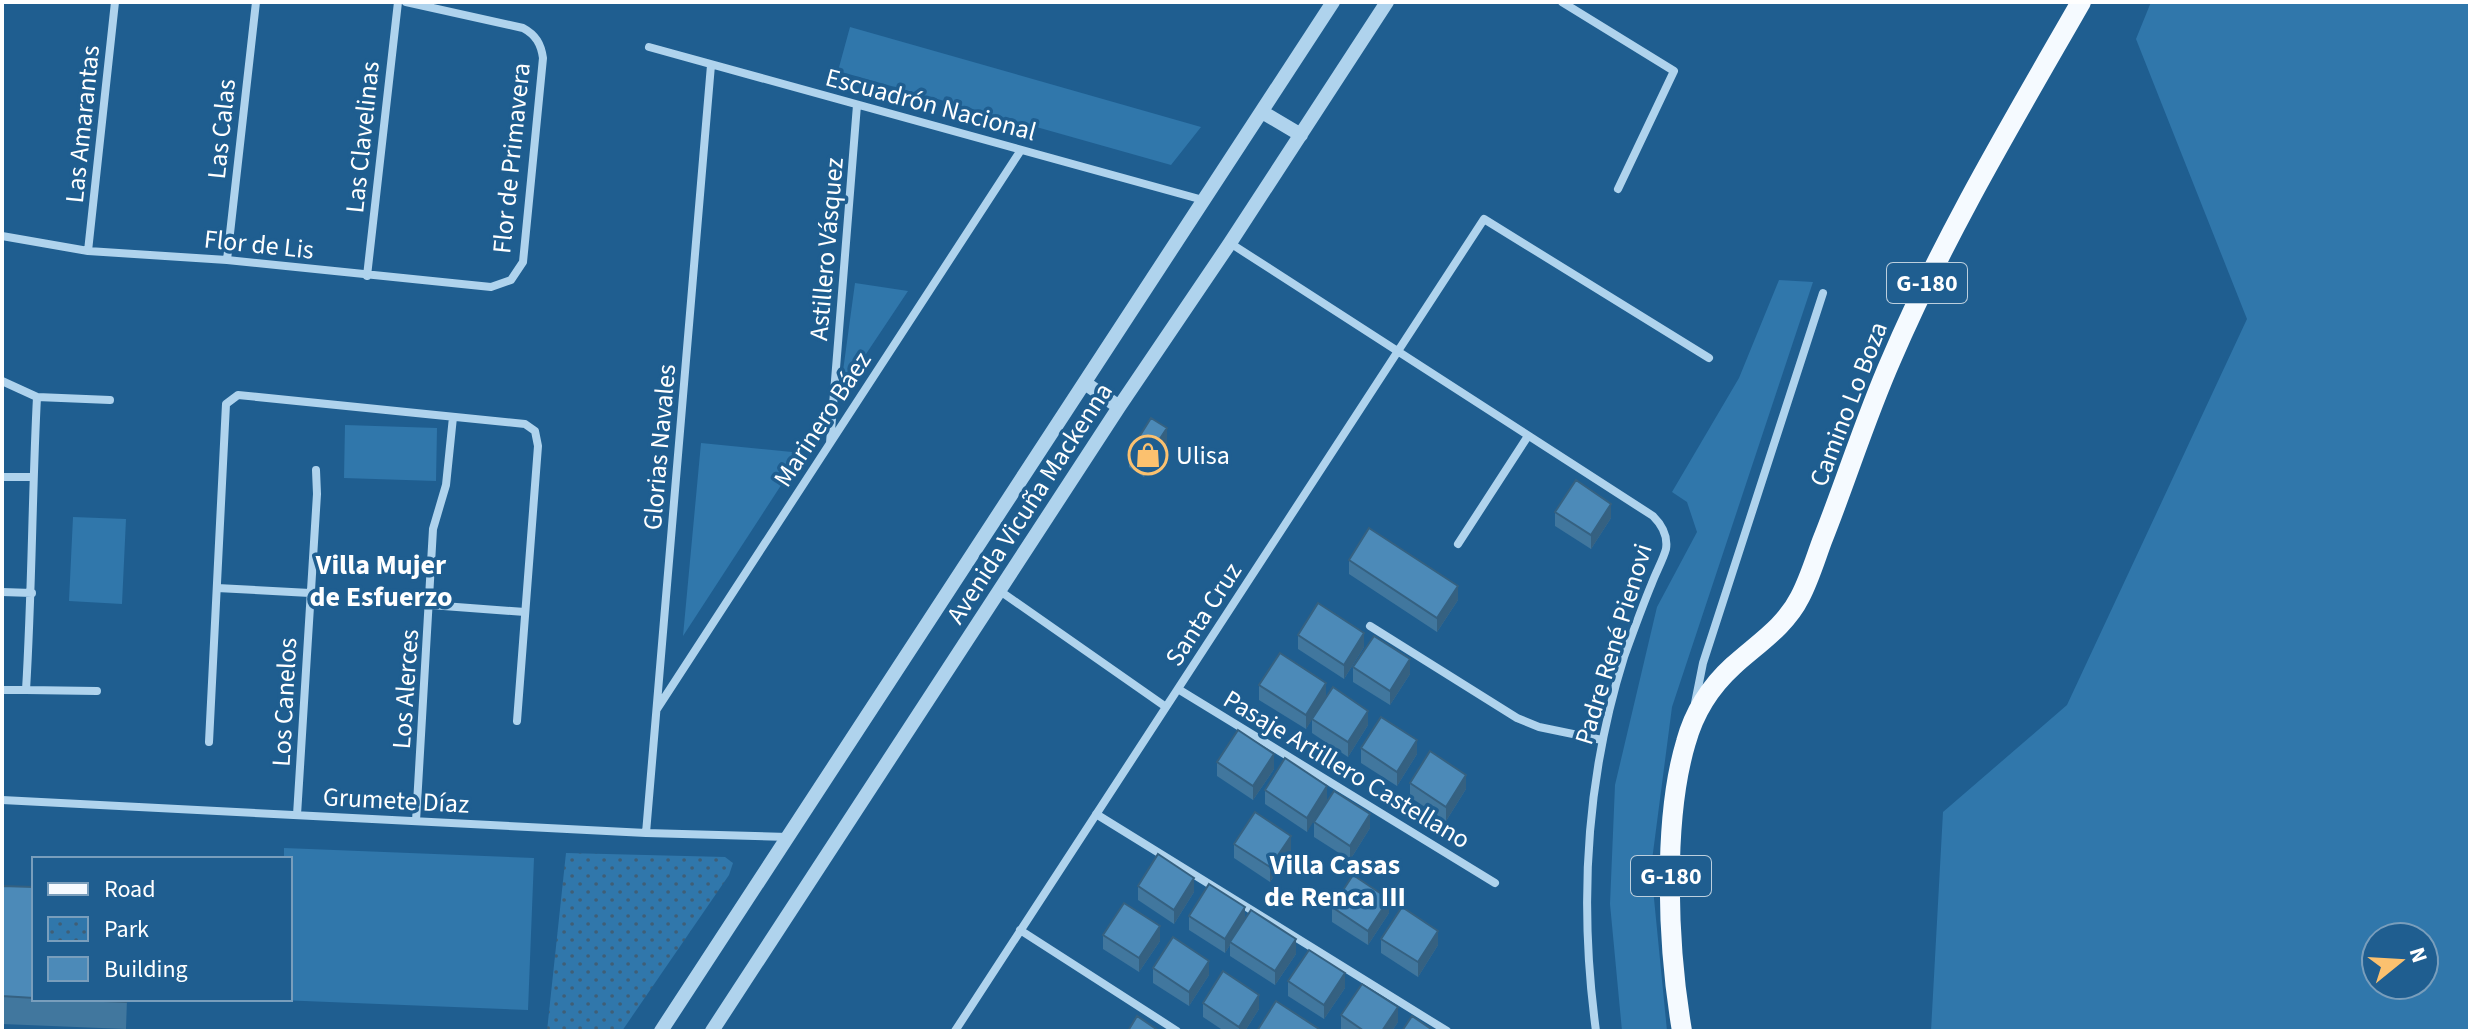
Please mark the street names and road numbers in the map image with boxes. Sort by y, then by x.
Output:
street label: Las Amarantas [56,43,109,205]
street label: Las Clavelinas [336,59,389,215]
street label: Escuadrón Nacional [821,59,1040,150]
street label: Flor de Primavera [483,61,540,255]
street label: Las Calas [198,77,245,181]
street label: Astillero Vásquez [800,156,853,342]
street label: Flor de Lis [202,220,316,269]
road number: G-180 [1887,263,1967,303]
street label: Camino Lo Boza [1800,316,1897,492]
street label: Marinero Báez [765,344,880,494]
street label: Glorias Navales [634,362,685,532]
street label: Avenida Vicuña Mackenna [937,375,1122,631]
street label: Padre René Pienovi [1565,539,1662,749]
street label: Santa Cruz [1156,555,1251,673]
street label: Los Alerces [383,628,428,750]
street label: Los Canelos [263,637,306,767]
street label: Pasaje Artillero Castellano [1216,681,1477,858]
street label: Grumete Díaz [322,778,470,823]
road number: G-180 [1631,856,1711,896]

